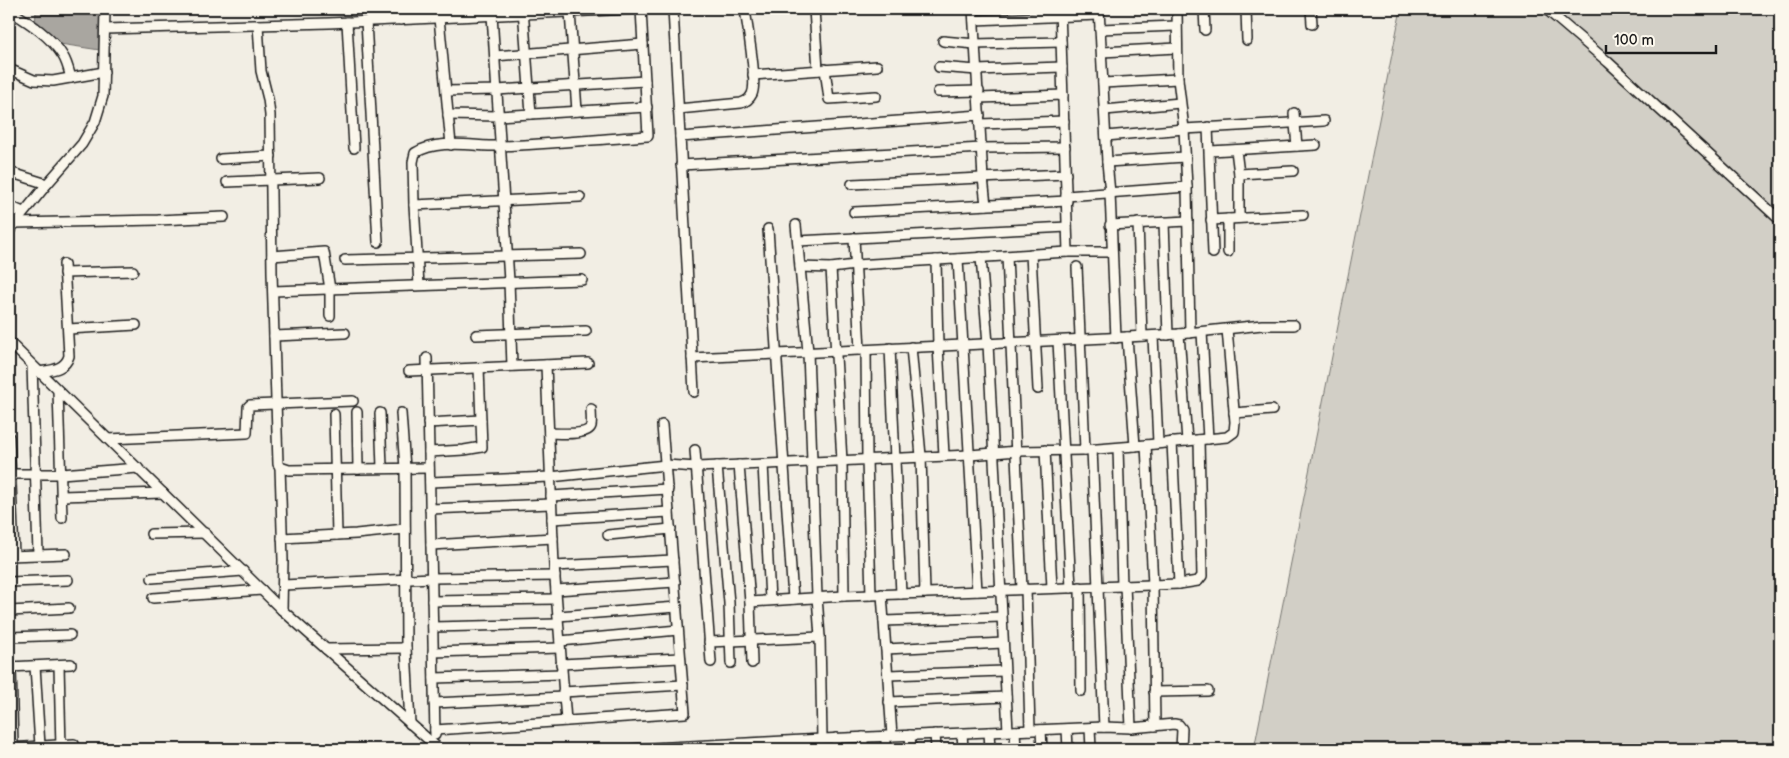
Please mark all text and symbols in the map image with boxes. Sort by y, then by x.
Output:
scale bar [1606,22,1716,54]
text: 100 m [1614,31,1654,50]

